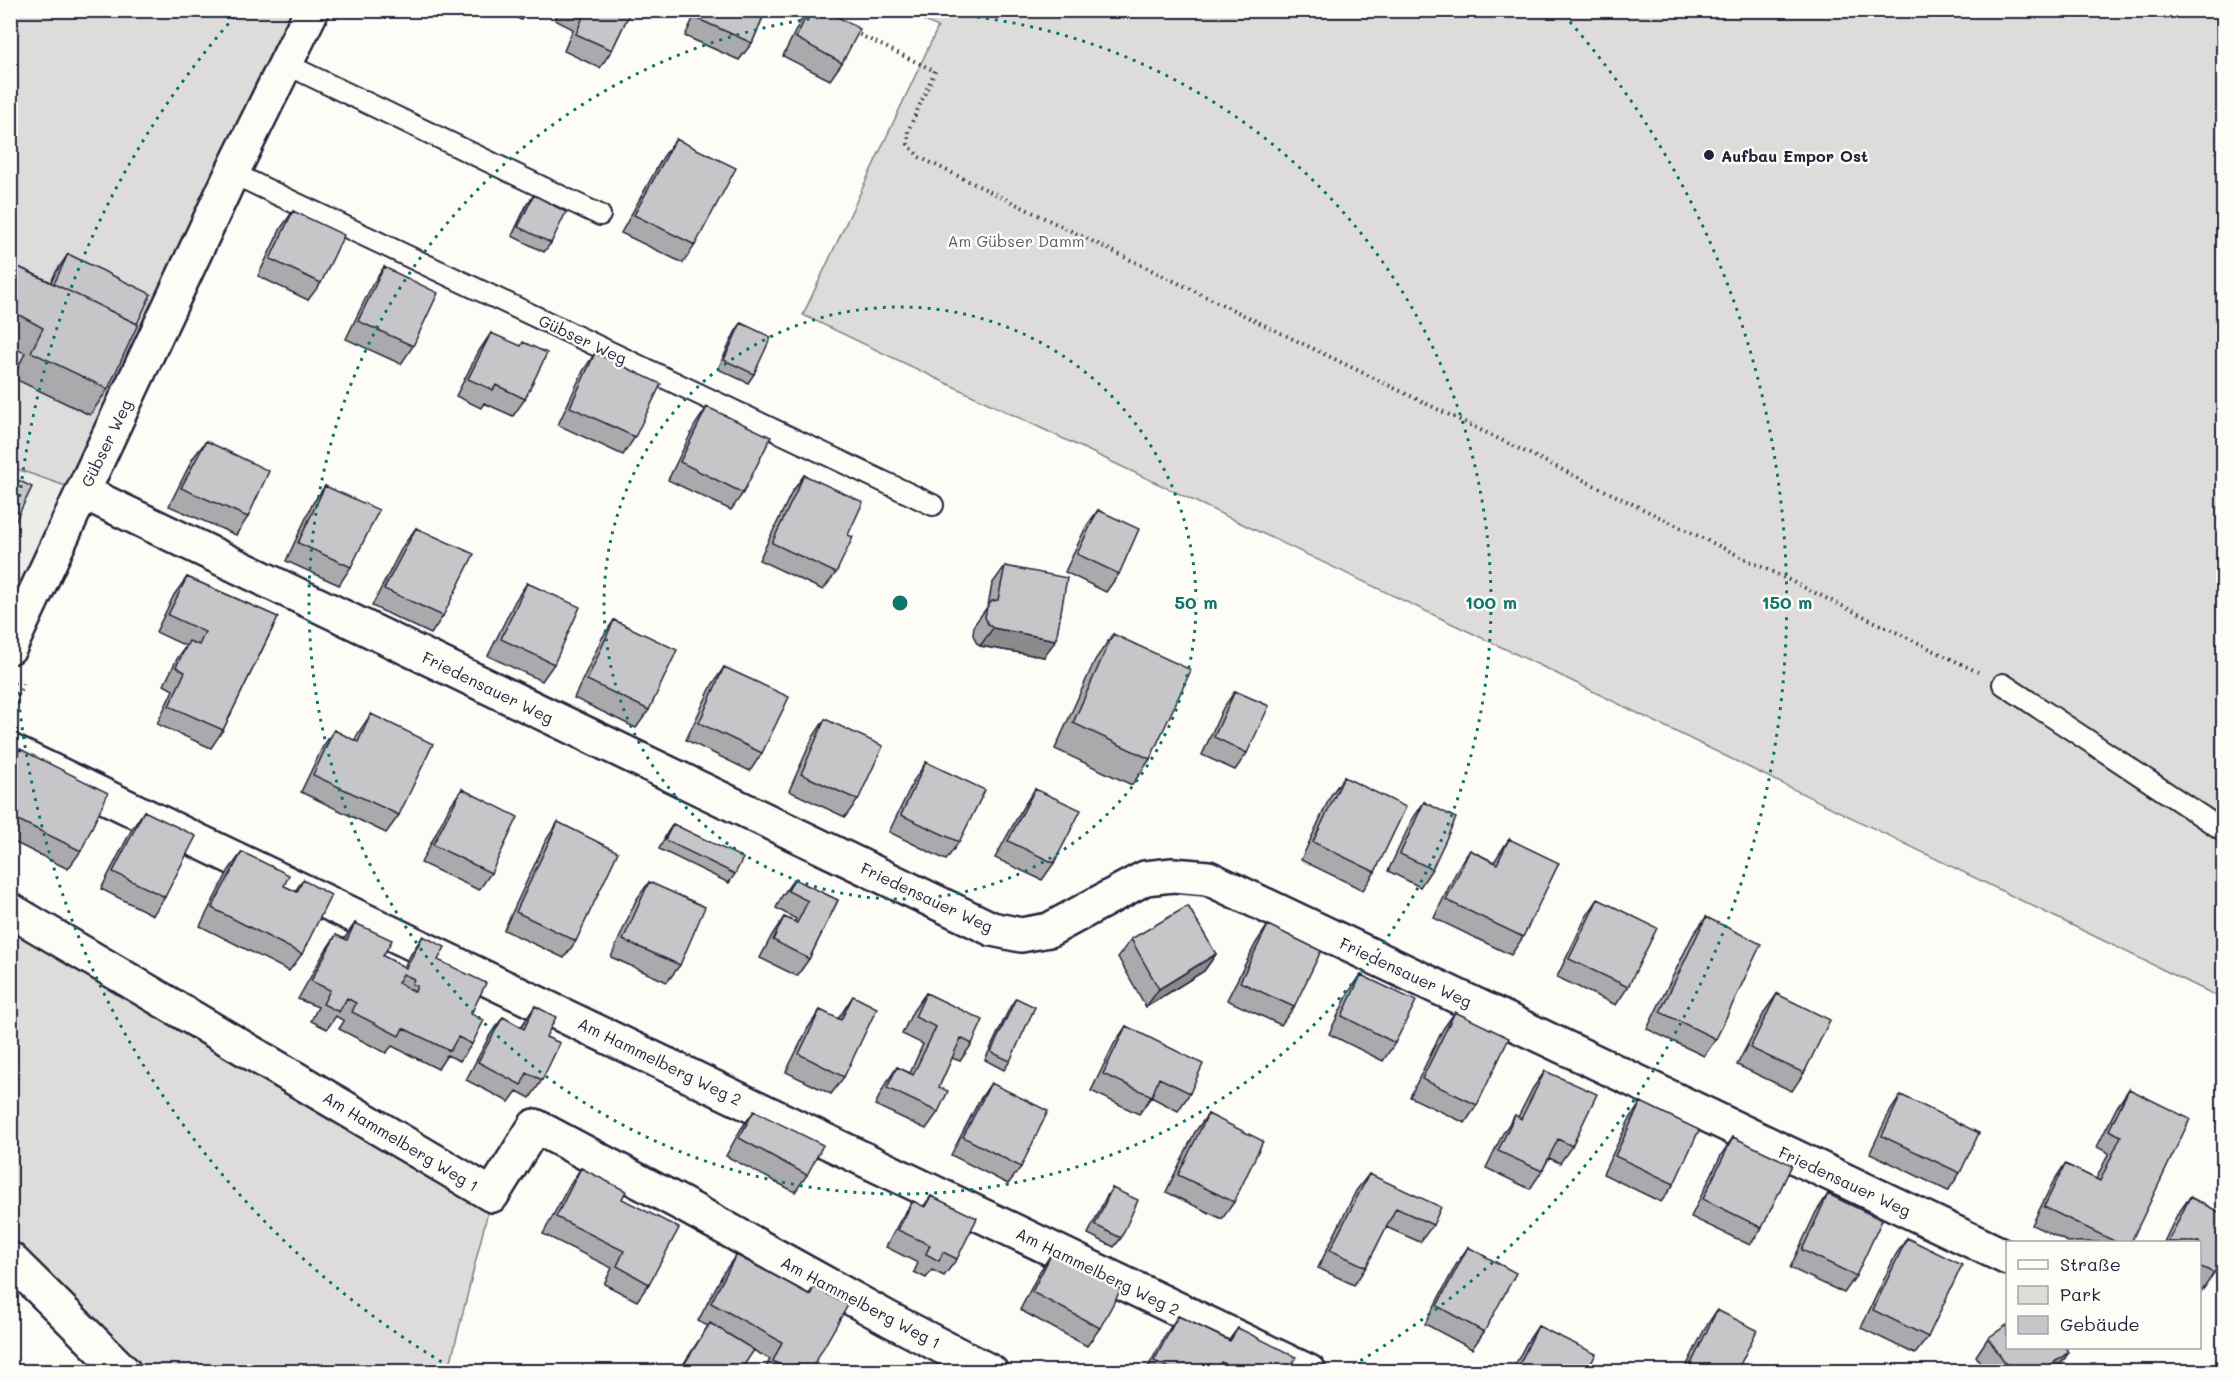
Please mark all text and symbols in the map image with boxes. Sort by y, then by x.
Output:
place label: Aufbau Empor Ost [1721,145,1868,166]
marker: Aufbau Empor Ost [1702,148,1716,162]
park label: Am Gübser Damm [947,230,1085,251]
street label: Gübser Weg [536,309,630,369]
street label: Gübser Weg [76,396,136,490]
text: 50 m [1175,590,1217,614]
text: 100 m [1465,590,1517,614]
text: 150 m [1762,590,1812,614]
centre of rings [890,593,910,613]
street label: Friedensauer Weg [419,646,557,728]
street label: Friedensauer Weg [858,857,996,937]
street label: Friedensauer Weg [1337,932,1475,1012]
street label: Am Hammelberg Weg 2 [575,1012,745,1110]
street label: Am Hammelberg Weg 1 [319,1086,483,1196]
street label: Friedensauer Weg [1776,1141,1914,1221]
street label: Am Hammelberg Weg 2 [1013,1222,1183,1320]
legend [2006,1241,2201,1349]
street label: Am Hammelberg Weg 1 [778,1251,944,1353]
text: Straße [2060,1252,2121,1276]
text: Park [2060,1282,2101,1306]
text: Gebäude [2060,1312,2140,1336]

